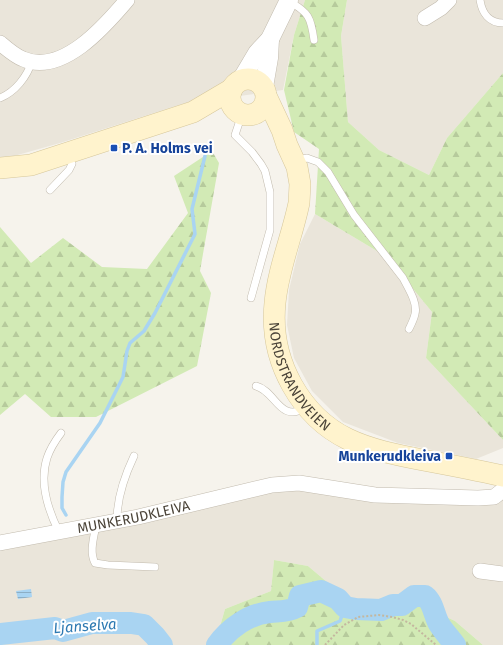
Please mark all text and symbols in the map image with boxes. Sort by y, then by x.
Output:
place label: P. A. Holms vei [122,140,213,157]
marker: P. A. Holms vei [109,143,119,153]
street label: NORDSTRANDVEIEN [266,321,334,435]
place label: Munkerudkleiva [339,448,441,465]
marker: Munkerudkleiva [444,451,454,461]
street label: MUNKERUDKLEIVA [76,496,191,537]
water label: Ljanselva [53,615,117,637]

